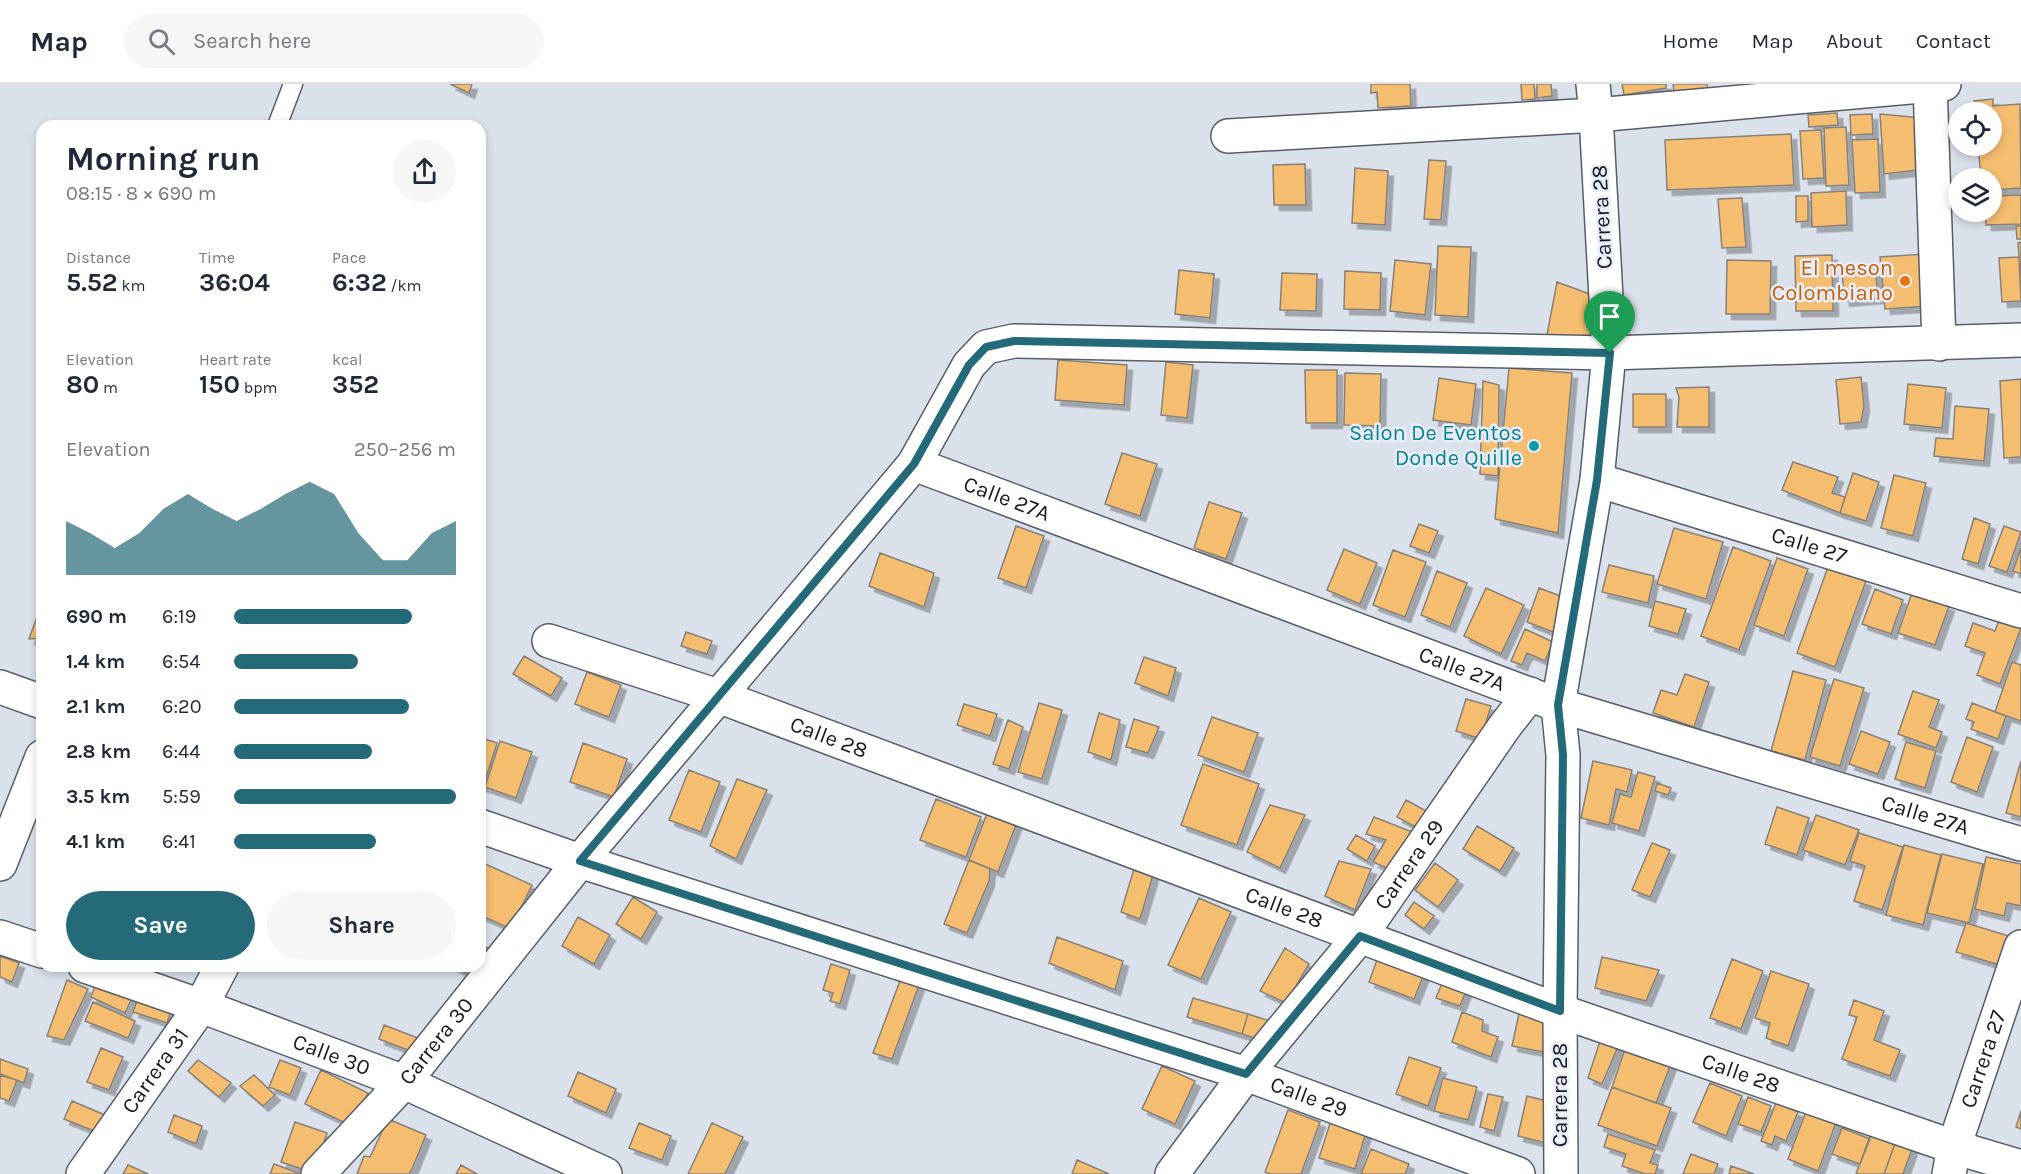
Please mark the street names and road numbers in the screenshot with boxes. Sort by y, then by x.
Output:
street label: Carrera 28 [1586,164,1618,270]
street label: Calle 27A [960,471,1054,527]
street label: Calle 27 [1768,522,1850,569]
street label: Calle 27A [1415,641,1509,697]
street label: Calle 28 [786,711,871,764]
street label: Calle 27A [1878,790,1972,841]
street label: Carrera 29 [1369,815,1449,915]
street label: Calle 28 [1242,881,1326,934]
street label: Carrera 30 [394,992,479,1090]
street label: Carrera 27 [1955,1007,2012,1111]
street label: Carrera 31 [116,1023,194,1119]
street label: Calle 30 [289,1029,374,1081]
street label: Carrera 28 [1547,1043,1573,1147]
street label: Calle 28 [1698,1048,1783,1099]
street label: Calle 29 [1267,1071,1351,1123]

